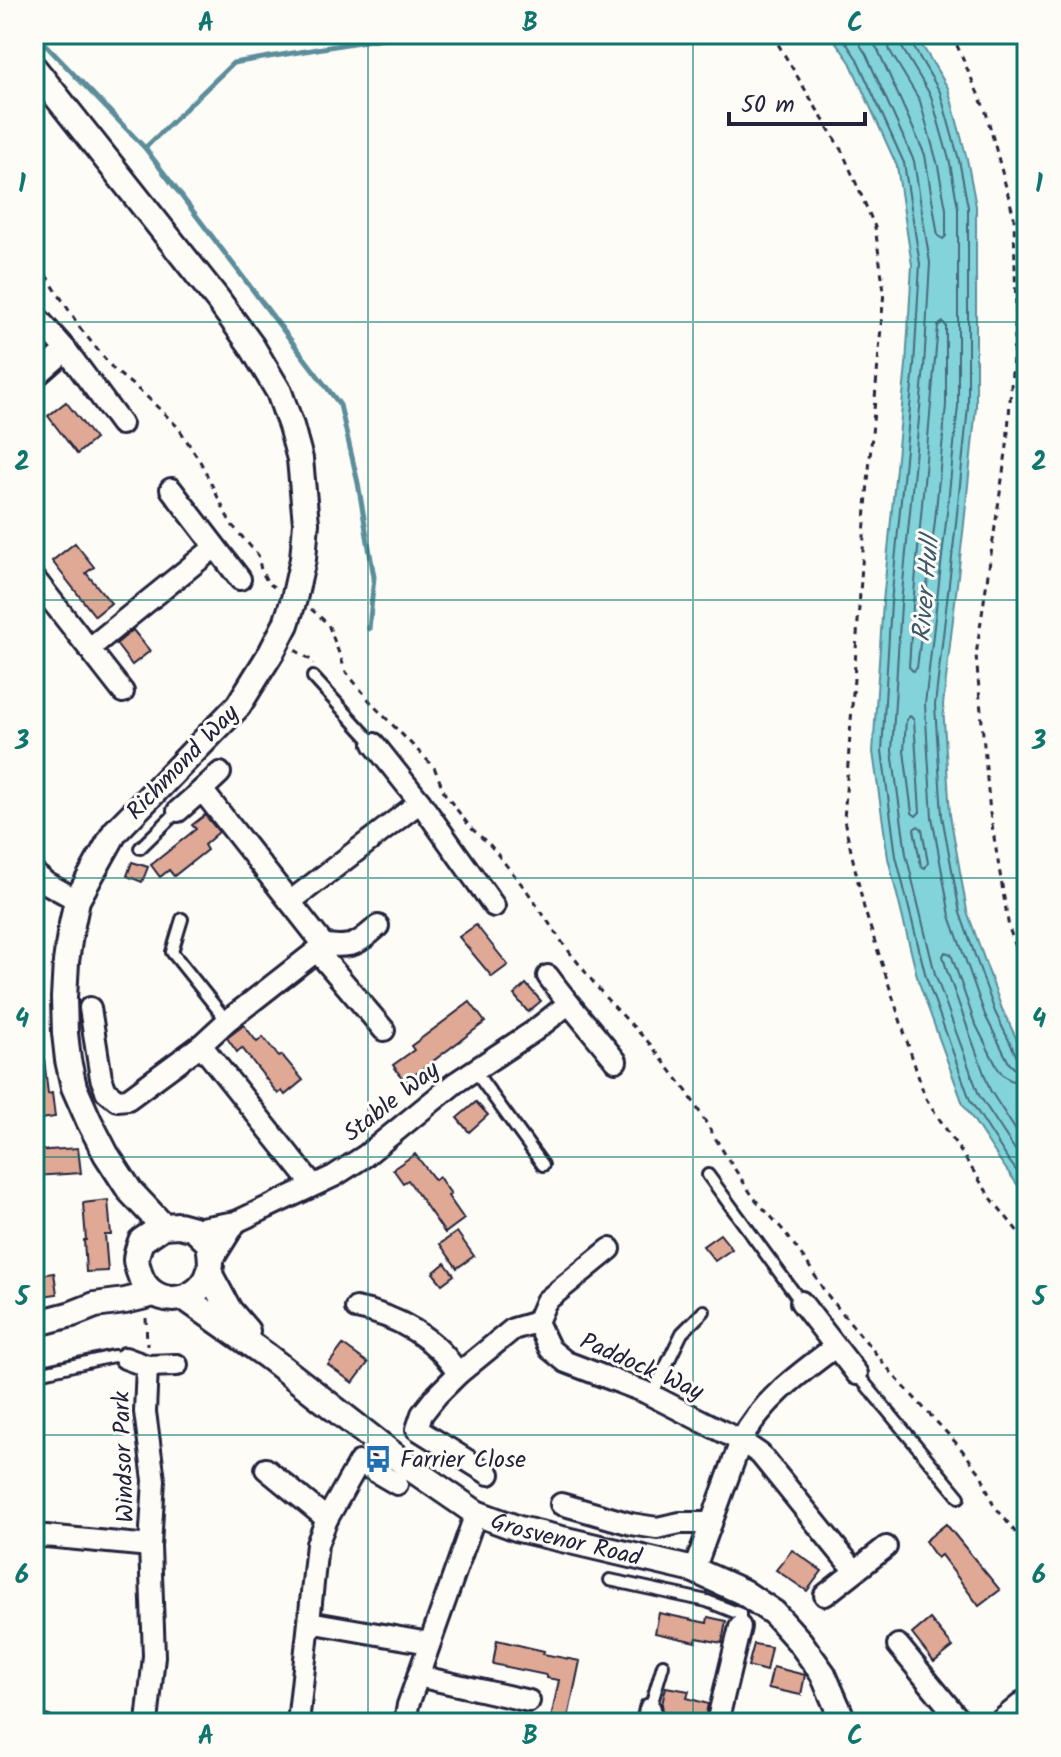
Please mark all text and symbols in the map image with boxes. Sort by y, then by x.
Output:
text: A [198,3,214,45]
text: B [522,3,538,45]
text: C [847,3,863,45]
scale bar [729,76,865,126]
text: 50 m [741,86,795,125]
text: 1 [18,164,26,206]
text: 1 [1035,164,1043,206]
text: 2 [14,442,30,484]
text: 2 [1031,442,1047,484]
water label: River Hull [901,530,953,644]
street label: Richmond Way [117,695,249,830]
text: 3 [14,721,29,763]
text: 3 [1031,721,1046,763]
text: 4 [15,999,29,1041]
text: 4 [1032,999,1046,1041]
street label: Stable Way [335,1051,449,1152]
text: 5 [14,1277,30,1319]
text: 5 [1031,1277,1047,1319]
street label: Paddock Way [573,1323,710,1412]
street label: Windsor Park [103,1390,146,1523]
place label: Farrier Close [400,1441,526,1480]
bus stop icon: Farrier Close [363,1444,393,1474]
street label: Grosvenor Road [485,1502,646,1578]
text: 6 [15,1555,29,1597]
text: 6 [1032,1555,1046,1597]
text: A [198,1716,214,1757]
text: B [522,1716,538,1757]
text: C [847,1716,863,1757]

